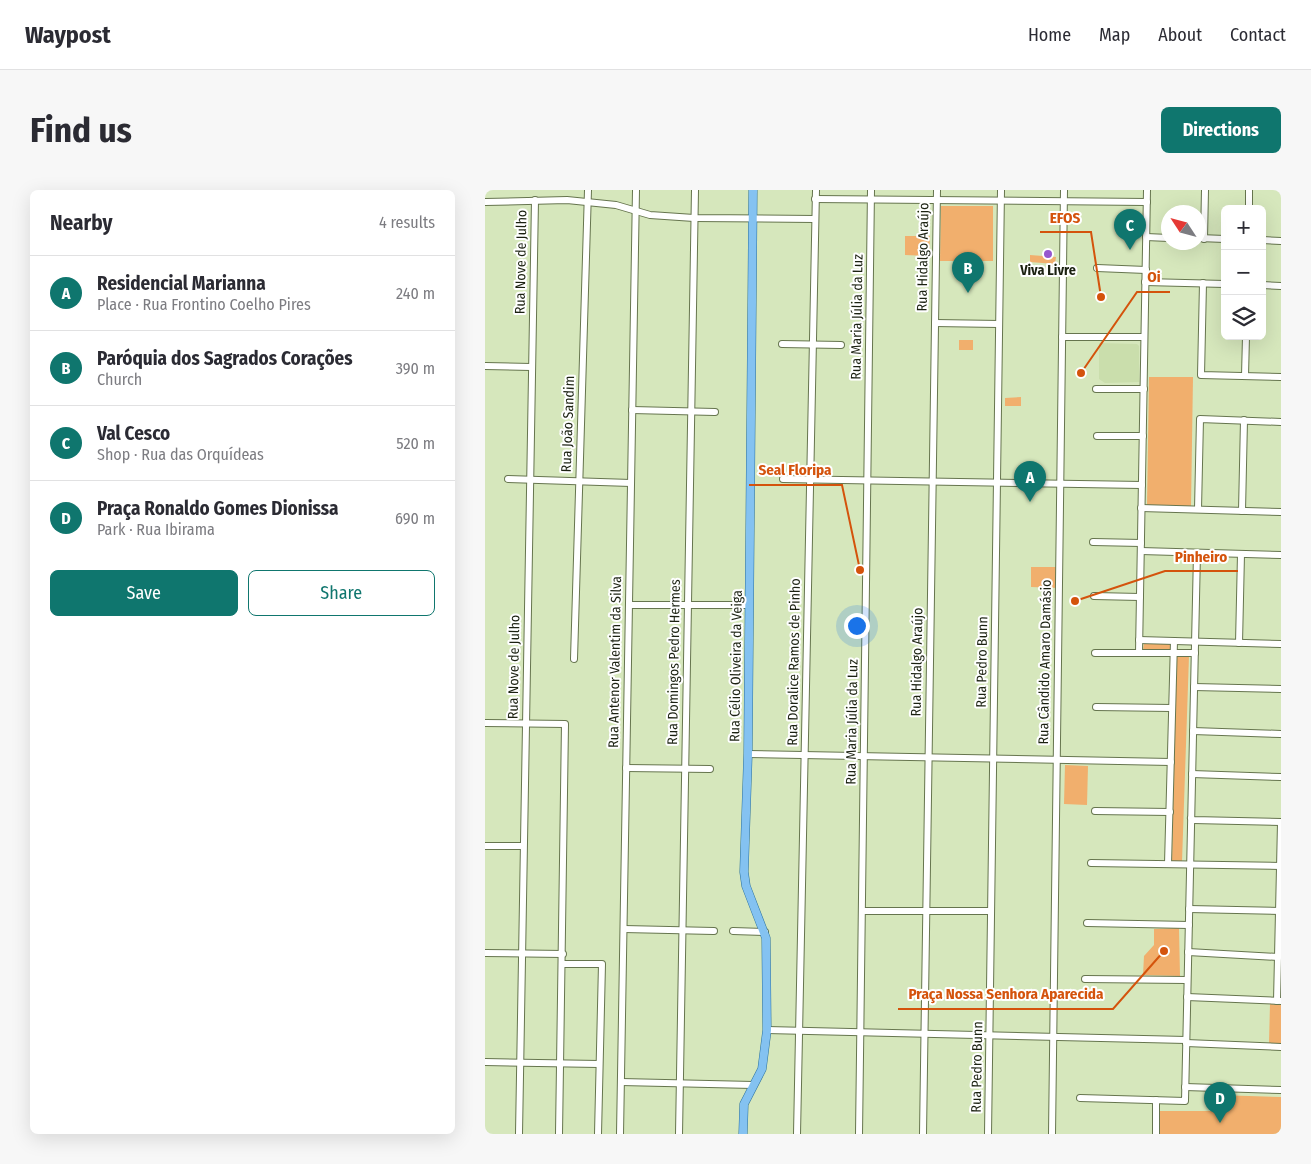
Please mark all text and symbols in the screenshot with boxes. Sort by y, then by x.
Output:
text: Waypost [25,21,111,49]
text: Home [1028,24,1071,46]
text: Map [1099,24,1130,46]
text: About [1158,24,1202,46]
text: Contact [1230,24,1286,46]
button: Directions [1161,107,1281,153]
text: Find us [30,109,132,151]
street label: Rua Hidalgo Araújo [914,202,932,312]
callout: EFOS [1040,202,1091,232]
north arrow [1161,205,1206,250]
map controls [1221,205,1266,340]
button: + [1221,205,1266,250]
text: EFOS [1050,209,1081,227]
pin: C [1114,209,1146,250]
text: Nearby [50,210,112,236]
street label: Rua Nove de Julho [512,210,530,314]
text: 4 results [379,213,435,232]
marker: Viva Livre [1042,248,1054,260]
button: − [1221,250,1266,295]
pin: B [952,252,984,293]
street label: Rua Maria Júlia da Luz [847,254,867,380]
place label: Viva Livre [1019,262,1076,279]
callout: Oi [1137,262,1170,292]
text: Oi [1147,268,1161,286]
text: Residencial Marianna [97,272,266,295]
text: A [62,284,70,303]
text: 240 m [396,284,435,303]
text: Place · Rua Frontino Coelho Pires [97,295,311,314]
button: layers [1221,295,1266,340]
text: Paróquia dos Sagrados Corações [97,347,353,370]
text: B [62,359,70,378]
text: 390 m [396,359,435,378]
text: Church [97,370,142,389]
street label: Rua João Sandim [558,375,578,473]
text: Val Cesco [97,422,170,445]
text: C [62,434,70,453]
text: 520 m [396,434,435,453]
text: Shop · Rua das Orquídeas [97,445,264,464]
callout: Seal Floripa [749,455,842,485]
text: Seal Floripa [758,461,832,479]
pin: A [1014,461,1046,502]
text: Praça Ronaldo Gomes Dionissa [97,497,338,520]
text: D [61,509,71,528]
text: 690 m [395,509,435,528]
text: Park · Rua Ibirama [97,520,215,539]
callout: Pinheiro [1165,541,1238,571]
text: Pinheiro [1175,548,1227,566]
button: Save [50,570,238,616]
button: Share [248,570,435,616]
street label: Rua Antenor Valentim da Silva [605,576,625,748]
street label: Rua Doralice Ramos de Pinho [784,578,804,746]
street label: Rua Domingos Pedro Hermes [664,579,684,745]
street label: Rua Cândido Amaro Damásio [1035,579,1055,745]
street label: Rua Célio Oliveira da Veiga [726,590,746,742]
street label: Rua Hidalgo Araújo [908,607,926,717]
your location [844,613,870,639]
street label: Rua Nove de Julho [505,615,523,719]
street label: Rua Pedro Bunn [973,616,991,708]
street label: Rua Maria Júlia da Luz [842,659,862,785]
callout: Praça Nossa Senhora Aparecida [898,979,1113,1009]
text: Praça Nossa Senhora Aparecida [909,985,1104,1004]
street label: Rua Pedro Bunn [968,1021,986,1113]
pin: D [1204,1082,1236,1123]

